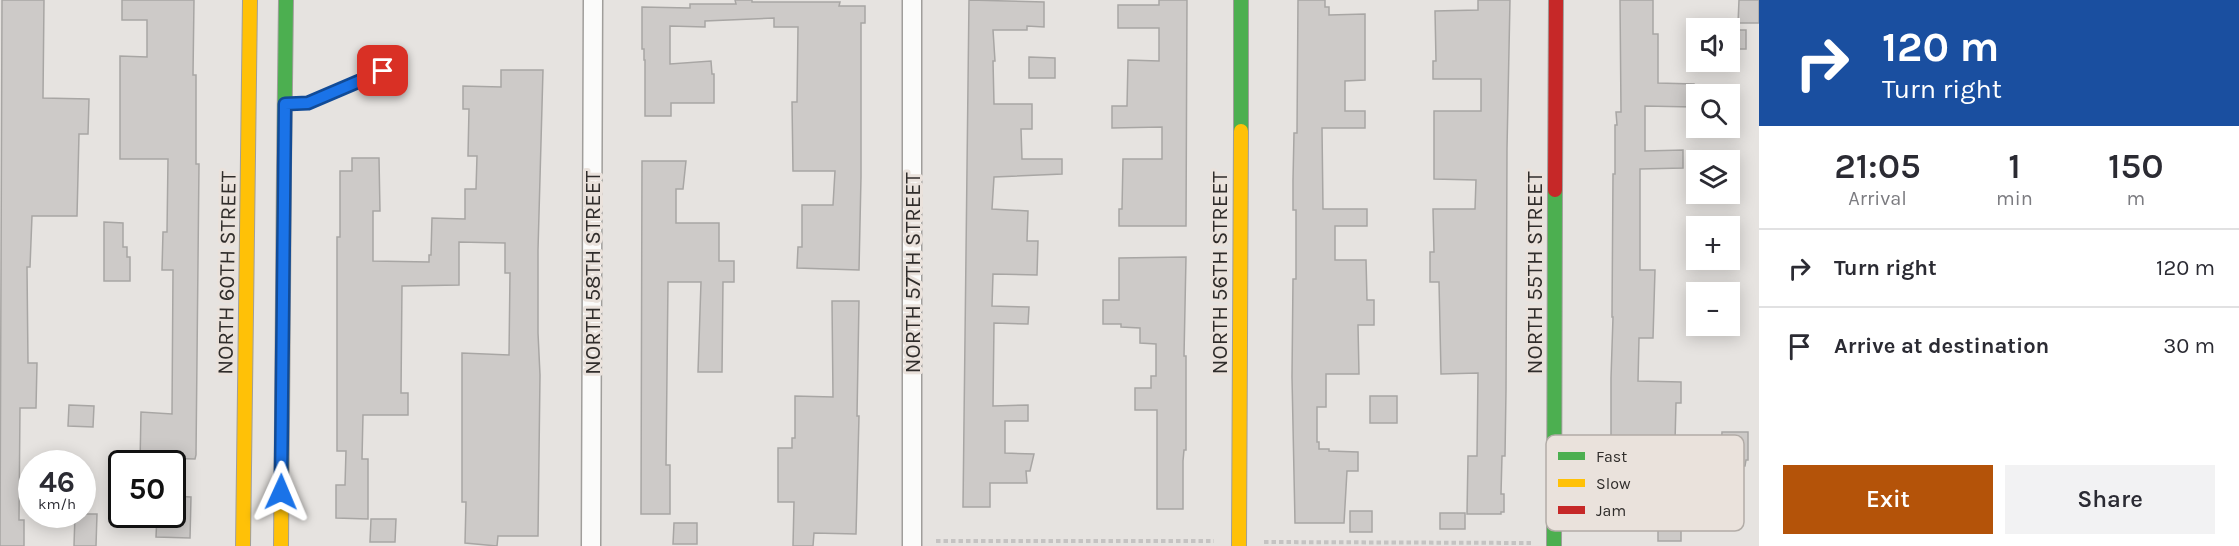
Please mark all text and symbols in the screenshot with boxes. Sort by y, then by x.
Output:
map controls [1686,18,1740,336]
button: sound [1686,18,1740,72]
text: 120 m [1882,22,1999,72]
icon: right [1783,24,1861,102]
pin [357,45,408,96]
icon: arrive [366,54,399,87]
text: Turn right [1882,73,2002,105]
button: search [1686,84,1740,138]
text: 21:05 [1834,145,1921,187]
text: 1 [2008,145,2021,187]
text: 150 [2108,145,2164,187]
button: layers [1686,150,1740,204]
street label: NORTH 60TH STREET [212,171,242,375]
street label: NORTH 58TH STREET [580,171,606,375]
street label: NORTH 56TH STREET [1207,171,1233,375]
street label: NORTH 55TH STREET [1522,172,1548,374]
street label: NORTH 57TH STREET [900,173,926,373]
text: Arrival [1848,187,1907,210]
text: min [1996,187,2033,210]
text: m [2127,187,2145,210]
button: + [1686,216,1740,270]
icon: right [1783,252,1816,285]
text: Turn right [1834,255,1937,281]
text: 120 m [2156,255,2215,281]
button: − [1686,282,1740,336]
icon: arrive [1783,330,1816,363]
text: Arrive at destination [1834,333,2049,359]
text: 30 m [2163,333,2215,359]
legend [1546,435,1744,531]
text: Fast [1596,447,1627,466]
speed limit sign: 50 [108,450,186,528]
position arrow [249,460,313,524]
text: 46 [39,464,75,500]
button: Exit [1783,465,1993,534]
button: Share [2005,465,2215,534]
text: Slow [1596,474,1631,493]
text: km/h [38,495,76,513]
text: Jam [1596,501,1626,520]

